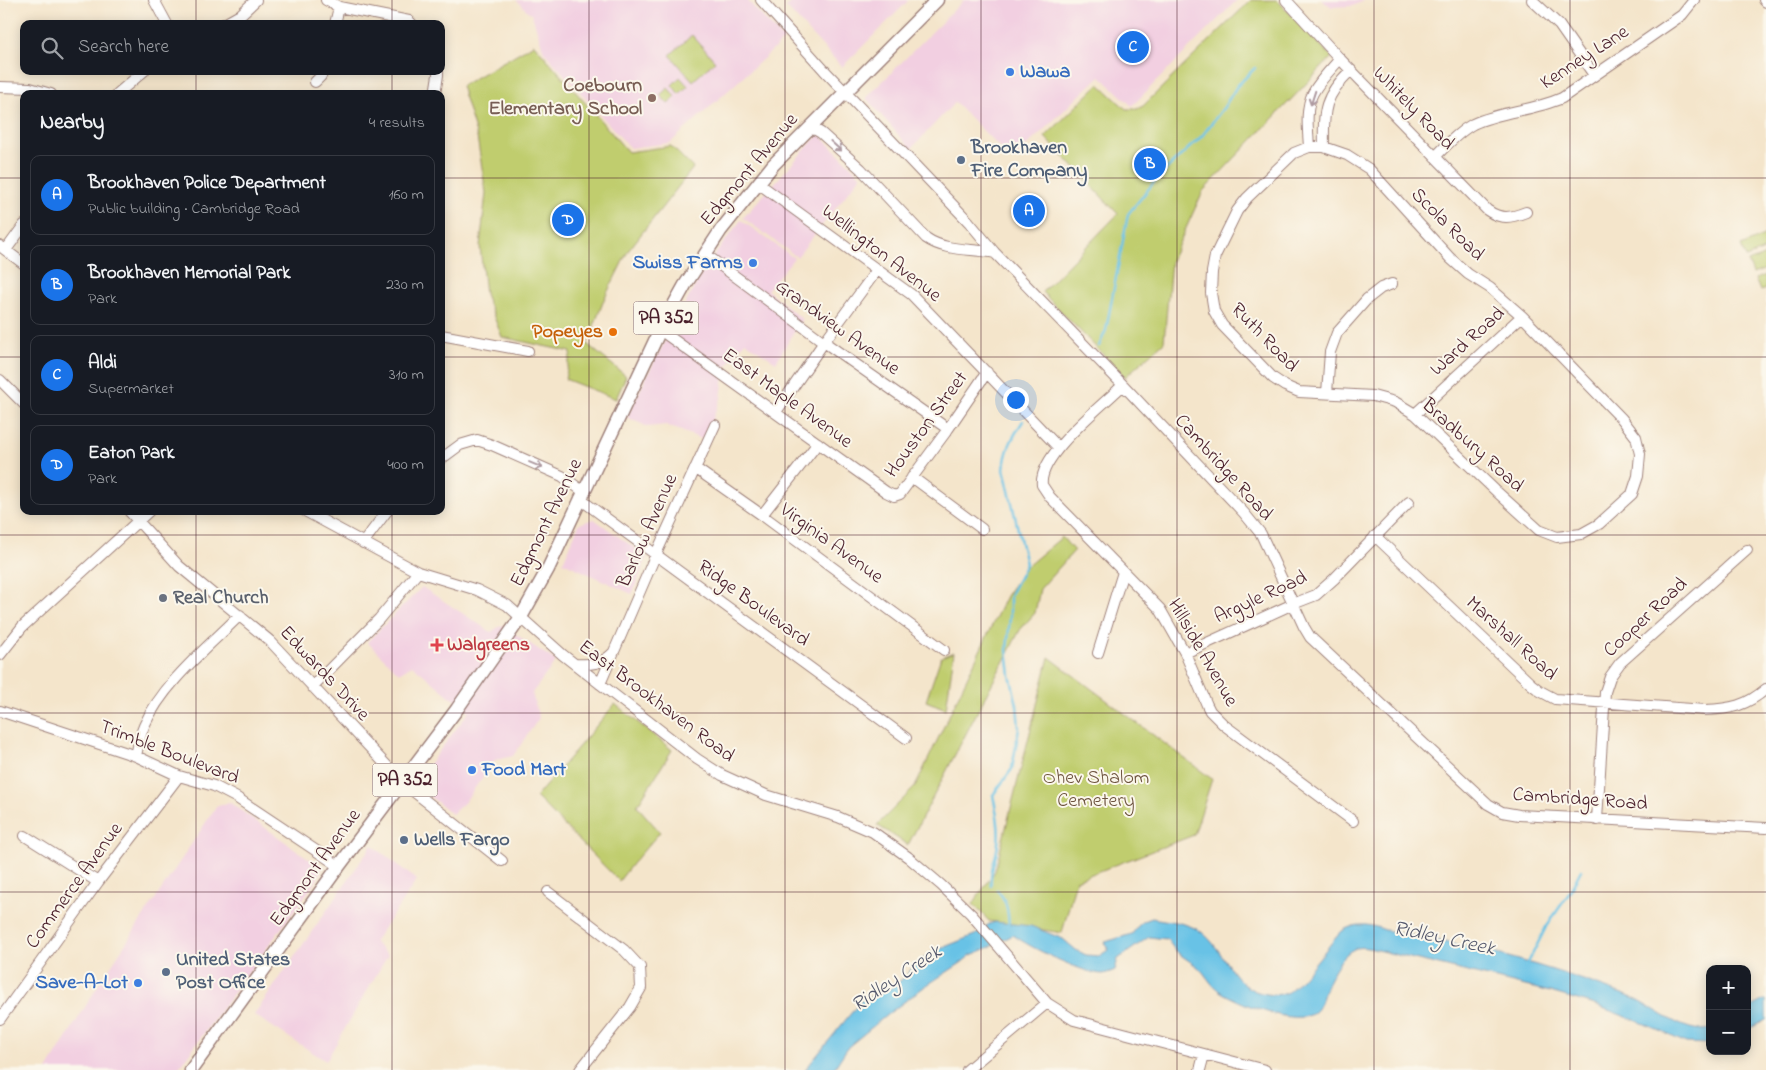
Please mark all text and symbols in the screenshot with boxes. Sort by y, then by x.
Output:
street label: Kenney Lane [1535,18,1635,98]
search box [20,20,445,75]
pin: C [1117,28,1149,66]
icon: search [38,34,66,62]
text: Search here [78,34,169,61]
place label: Wawa [1020,58,1070,87]
street label: Whitely Road [1365,60,1461,158]
marker: Wawa [1004,66,1016,78]
place label: Coebourn Elementary School [489,72,642,125]
one-way arrow [1307,90,1317,106]
marker: Coebourn Elementary School [646,92,658,104]
street label: Edgmont Avenue [694,107,807,233]
text: Nearby [40,108,104,138]
text: 4 results [369,111,425,135]
place label: Brookhaven Fire Company [970,134,1087,187]
one-way arrow [830,140,842,152]
pin: B [1134,145,1166,183]
marker: Brookhaven Fire Company [955,154,967,166]
text: Brookhaven Police Department [88,170,326,197]
street label: Scola Road [1403,181,1491,269]
text: A [52,183,62,207]
text: 160 m [389,183,424,207]
pin: A [1013,192,1045,230]
text: Public building · Cambridge Road [88,197,300,221]
street label: Wellington Avenue [814,198,947,311]
pin: D [552,201,584,239]
place label: Swiss Farms [632,249,743,278]
marker: Swiss Farms [747,257,759,269]
text: Brookhaven Memorial Park [88,260,291,287]
text: B [52,273,62,297]
text: 230 m [386,273,424,297]
street label: Grandview Avenue [768,273,906,383]
text: Park [88,287,117,311]
street label: Ruth Road [1223,297,1305,379]
street label: Ward Road [1424,300,1512,384]
road number: PA 352 [634,302,698,334]
place label: Popeyes [532,318,603,348]
marker: Popeyes [607,326,619,338]
street label: East Maple Avenue [716,342,858,456]
text: Aldi [88,350,117,377]
text: C [53,363,61,387]
text: 310 m [389,363,424,387]
street label: Houston Street [878,365,976,484]
text: Supermarket [88,377,174,401]
your location [1003,387,1029,413]
street label: Bradbury Road [1413,391,1530,500]
street label: Cambridge Road [1166,408,1279,529]
text: Eaton Park [88,440,175,467]
text: D [51,453,63,477]
text: 400 m [387,453,424,477]
street label: Edgmont Avenue [503,454,592,593]
one-way arrow [528,460,543,470]
text: Park [88,467,117,491]
street label: Barlow Avenue [610,469,686,594]
street label: Virginia Avenue [772,496,889,592]
street label: Ridge Boulevard [690,553,815,655]
street label: Argyle Road [1210,564,1313,633]
street label: Cooper Road [1597,571,1695,665]
place label: Real Church [173,584,269,613]
street label: Marshall Road [1459,590,1563,688]
marker: Real Church [157,592,169,604]
street label: Hillside Avenue [1159,593,1245,713]
street label: Edwards Drive [272,620,376,728]
place label: Walgreens [447,631,530,661]
street label: East Brookhaven Road [572,633,740,771]
marker: Walgreens [431,639,443,651]
street label: Trimble Boulevard [95,713,243,793]
place label: Food Mart [481,756,566,785]
road number: PA 352 [372,764,438,796]
marker: Food Mart [466,764,478,776]
park label: Ohev Shalom Cemetery [1043,764,1149,816]
street label: Cambridge Road [1511,781,1649,820]
street label: Edgmont Avenue [263,803,370,934]
street label: Commerce Avenue [19,817,131,955]
place label: Wells Fargo [414,826,510,856]
marker: Wells Fargo [398,834,410,846]
water label: Ridley Creek [1390,914,1498,965]
water label: Ridley Creek [846,937,949,1020]
place label: United States Post Office [176,946,290,998]
map controls [1706,965,1751,1055]
button: + [1706,965,1751,1010]
marker: United States Post Office [160,966,172,978]
place label: Save-A-Lot [35,969,128,998]
marker: Save-A-Lot [132,977,144,989]
button: − [1706,1010,1751,1055]

